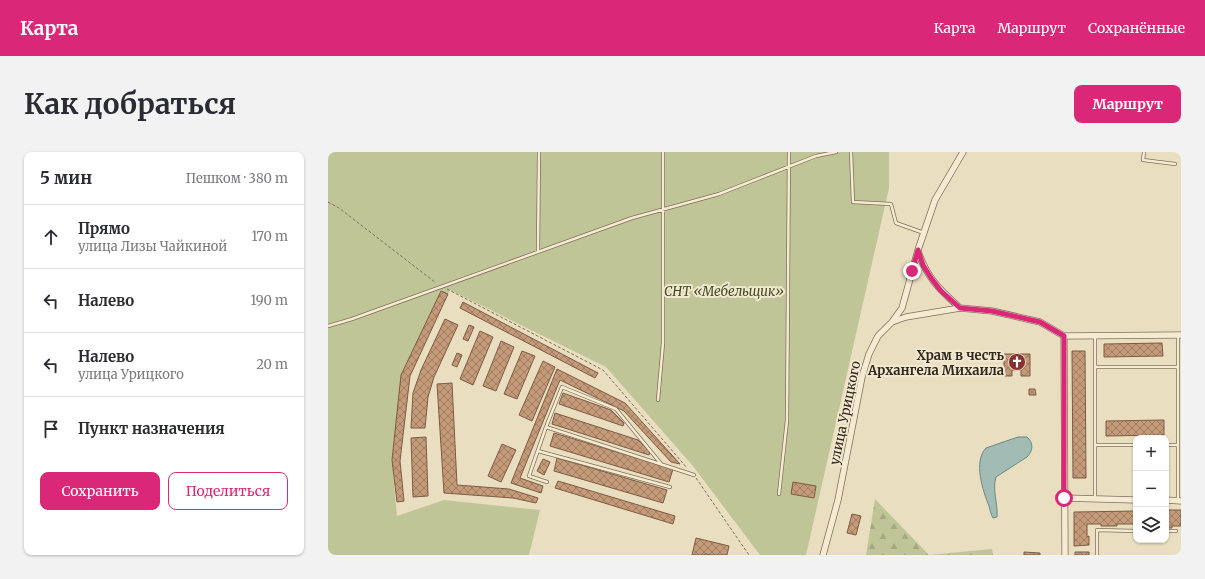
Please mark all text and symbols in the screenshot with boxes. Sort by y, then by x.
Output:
text: Карта [20,16,78,40]
text: Карта [934,19,975,37]
text: Маршрут [997,19,1066,37]
text: Сохранённые [1088,19,1185,37]
button: Маршрут [1074,85,1181,123]
text: Как добраться [24,86,236,122]
text: 5 мин [40,167,92,189]
text: Пешком · 380 m [186,170,288,187]
text: Прямо [78,219,130,238]
icon: ahead [40,226,62,248]
text: 170 m [251,228,288,245]
text: улица Лизы Чайкиной [78,238,227,255]
route end [903,262,921,280]
park label: СНТ «Мебельщик» [664,283,784,300]
icon: left [40,290,62,312]
text: Налево [78,291,134,310]
text: 190 m [251,292,288,309]
text: Налево [78,347,134,366]
place label: Храм в честь Архангела Михаила [867,347,1004,379]
church icon: Храм в честь Архангела Михаила [1007,352,1027,372]
icon: left [40,354,62,376]
text: 20 m [256,356,288,373]
street label: улица Урицкого [826,359,864,467]
text: улица Урицкого [78,366,184,383]
icon: arrive [40,418,62,440]
text: Пункт назначения [78,419,225,438]
map controls [1133,435,1169,543]
button: + [1133,435,1169,471]
button: − [1133,471,1169,507]
button: Сохранить [40,472,160,510]
button: Поделиться [168,472,288,510]
route start [1055,489,1073,507]
button: layers [1133,507,1169,543]

